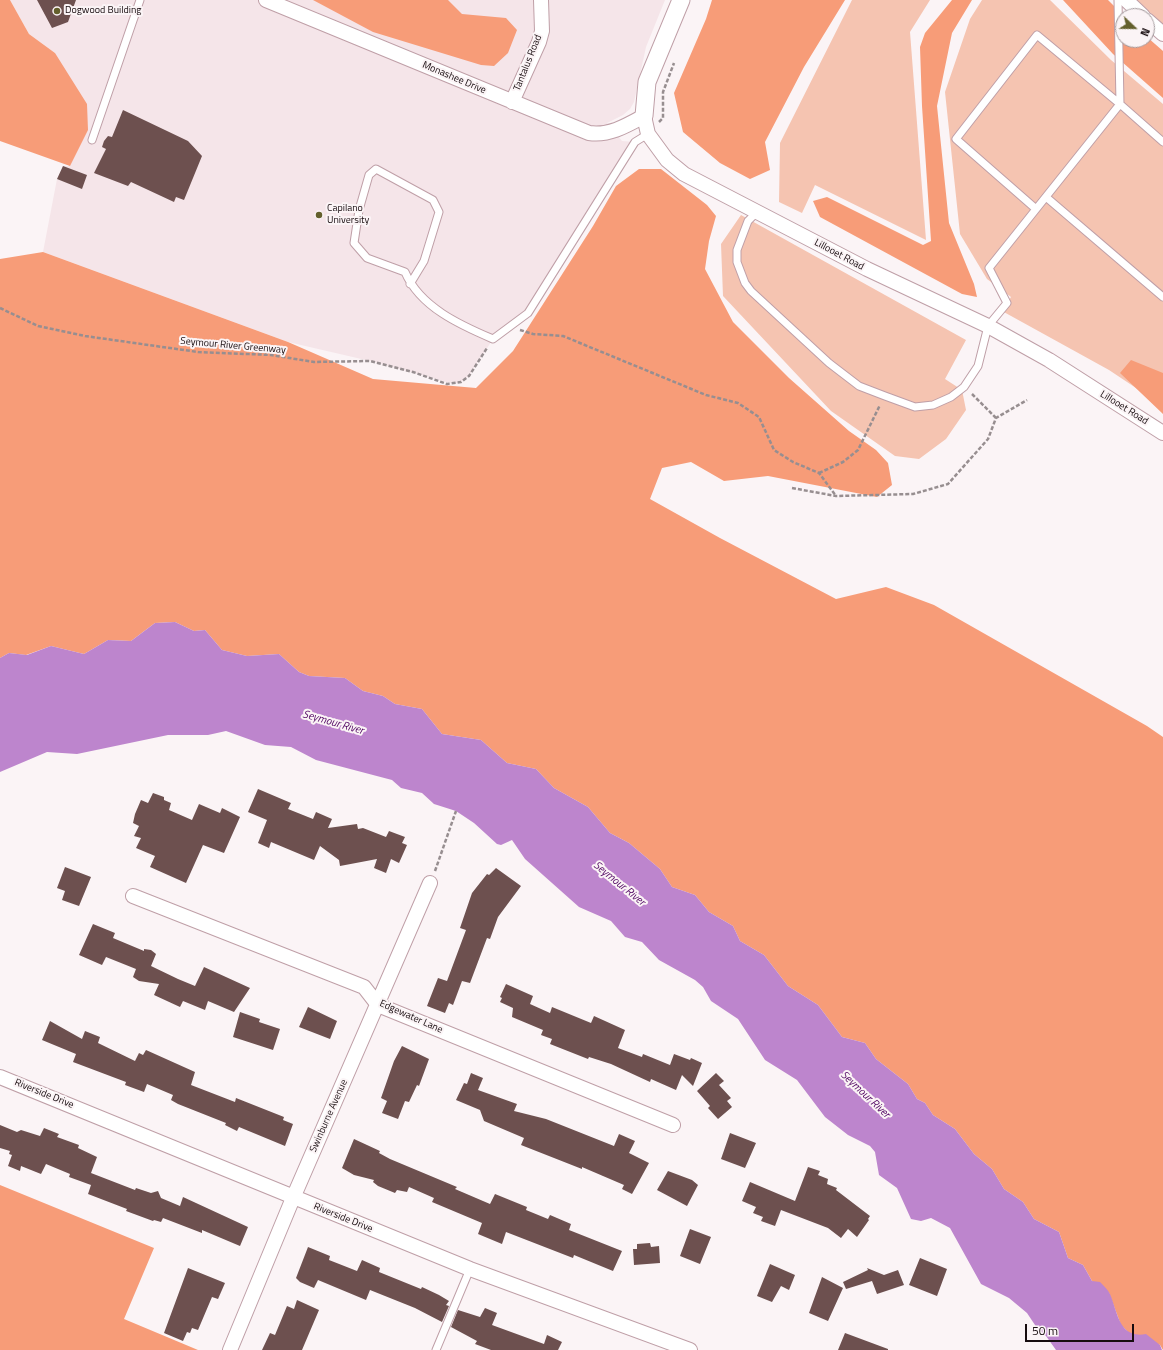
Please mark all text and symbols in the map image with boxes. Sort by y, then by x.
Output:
place label: Dogwood Building [65,5,141,17]
marker: Dogwood Building [52,6,62,16]
north arrow [1115,8,1155,48]
text: N [1136,26,1154,39]
street label: Tantalus Road [511,33,545,93]
street label: Monashee Drive [420,59,488,97]
place label: Capilano University [327,203,369,226]
marker: Capilano University [314,210,324,220]
street label: Lillooet Road [812,237,866,273]
street label: Seymour River Greenway [180,335,286,357]
street label: Lillooet Road [1098,388,1150,428]
water label: Seymour River [301,708,365,738]
water label: Seymour River [590,859,648,909]
street label: Edgewater Lane [378,998,444,1036]
water label: Seymour River [838,1069,892,1121]
street label: Riverside Drive [13,1077,75,1111]
street label: Swinburne Avenue [308,1078,350,1154]
street label: Riverside Drive [312,1201,374,1235]
scale bar [1027,1316,1136,1342]
text: 50 m [1032,1321,1058,1340]

